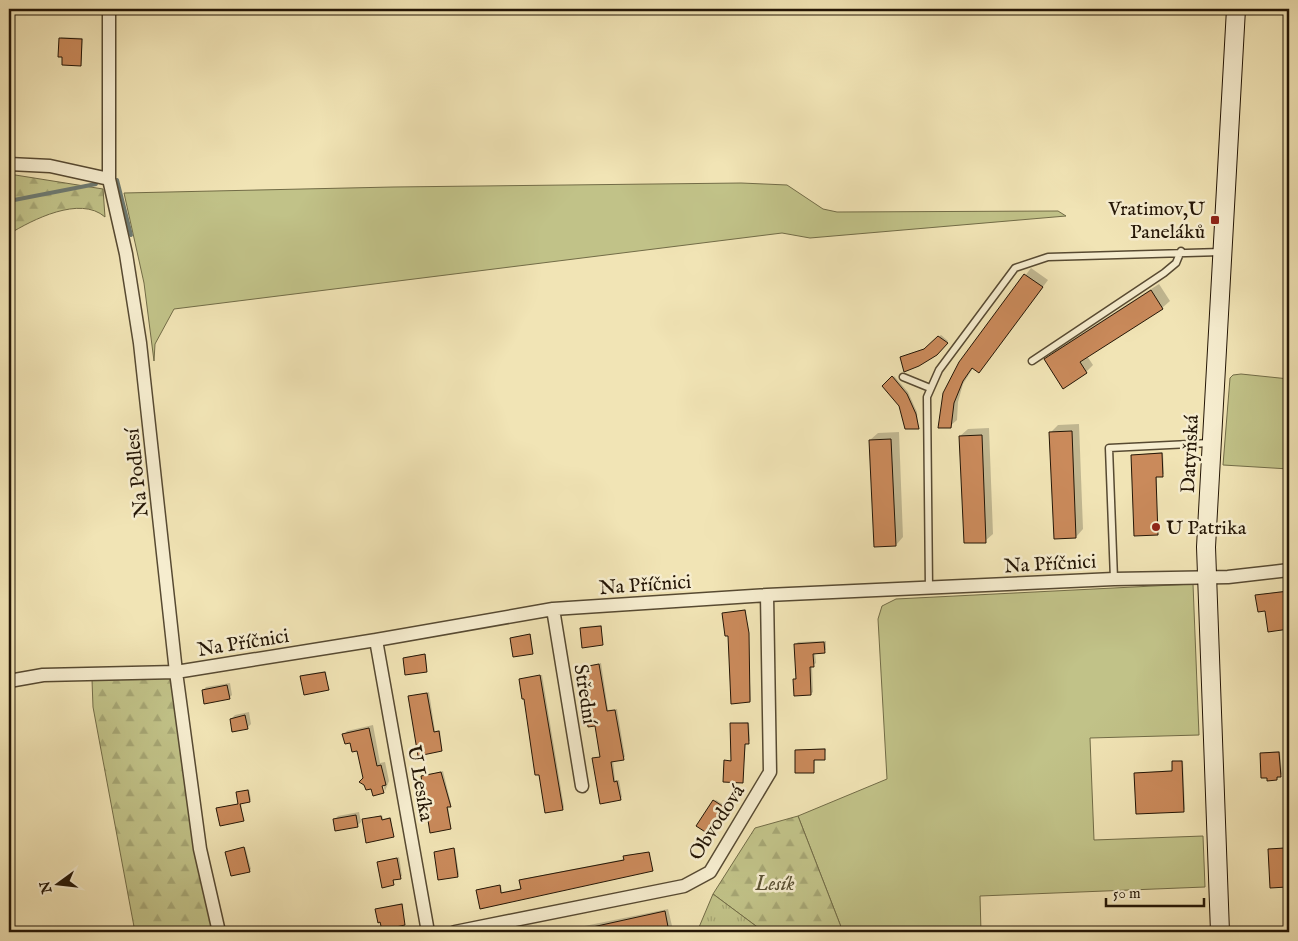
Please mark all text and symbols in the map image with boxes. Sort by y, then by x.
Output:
place label: Vratimov,U Paneláků [1107,197,1206,245]
marker: Vratimov,U Paneláků [1209,214,1221,226]
street label: Datyňská [1176,414,1205,494]
street label: Na Podlesí [120,425,155,519]
place label: U Patrika [1166,516,1247,541]
marker: U Patrika [1150,521,1162,533]
street label: Na Příčnici [1003,550,1097,579]
street label: Na Příčnici [598,570,692,601]
street label: Na Příčnici [196,624,291,663]
street label: Střední [567,662,602,728]
street label: U Lesíka [401,743,439,823]
street label: Obvodová [684,780,751,865]
north arrow [32,858,82,908]
park label: Lesík [754,872,795,897]
scale bar [1106,876,1203,908]
text: N [36,879,57,896]
text: 50 m [1113,884,1141,903]

